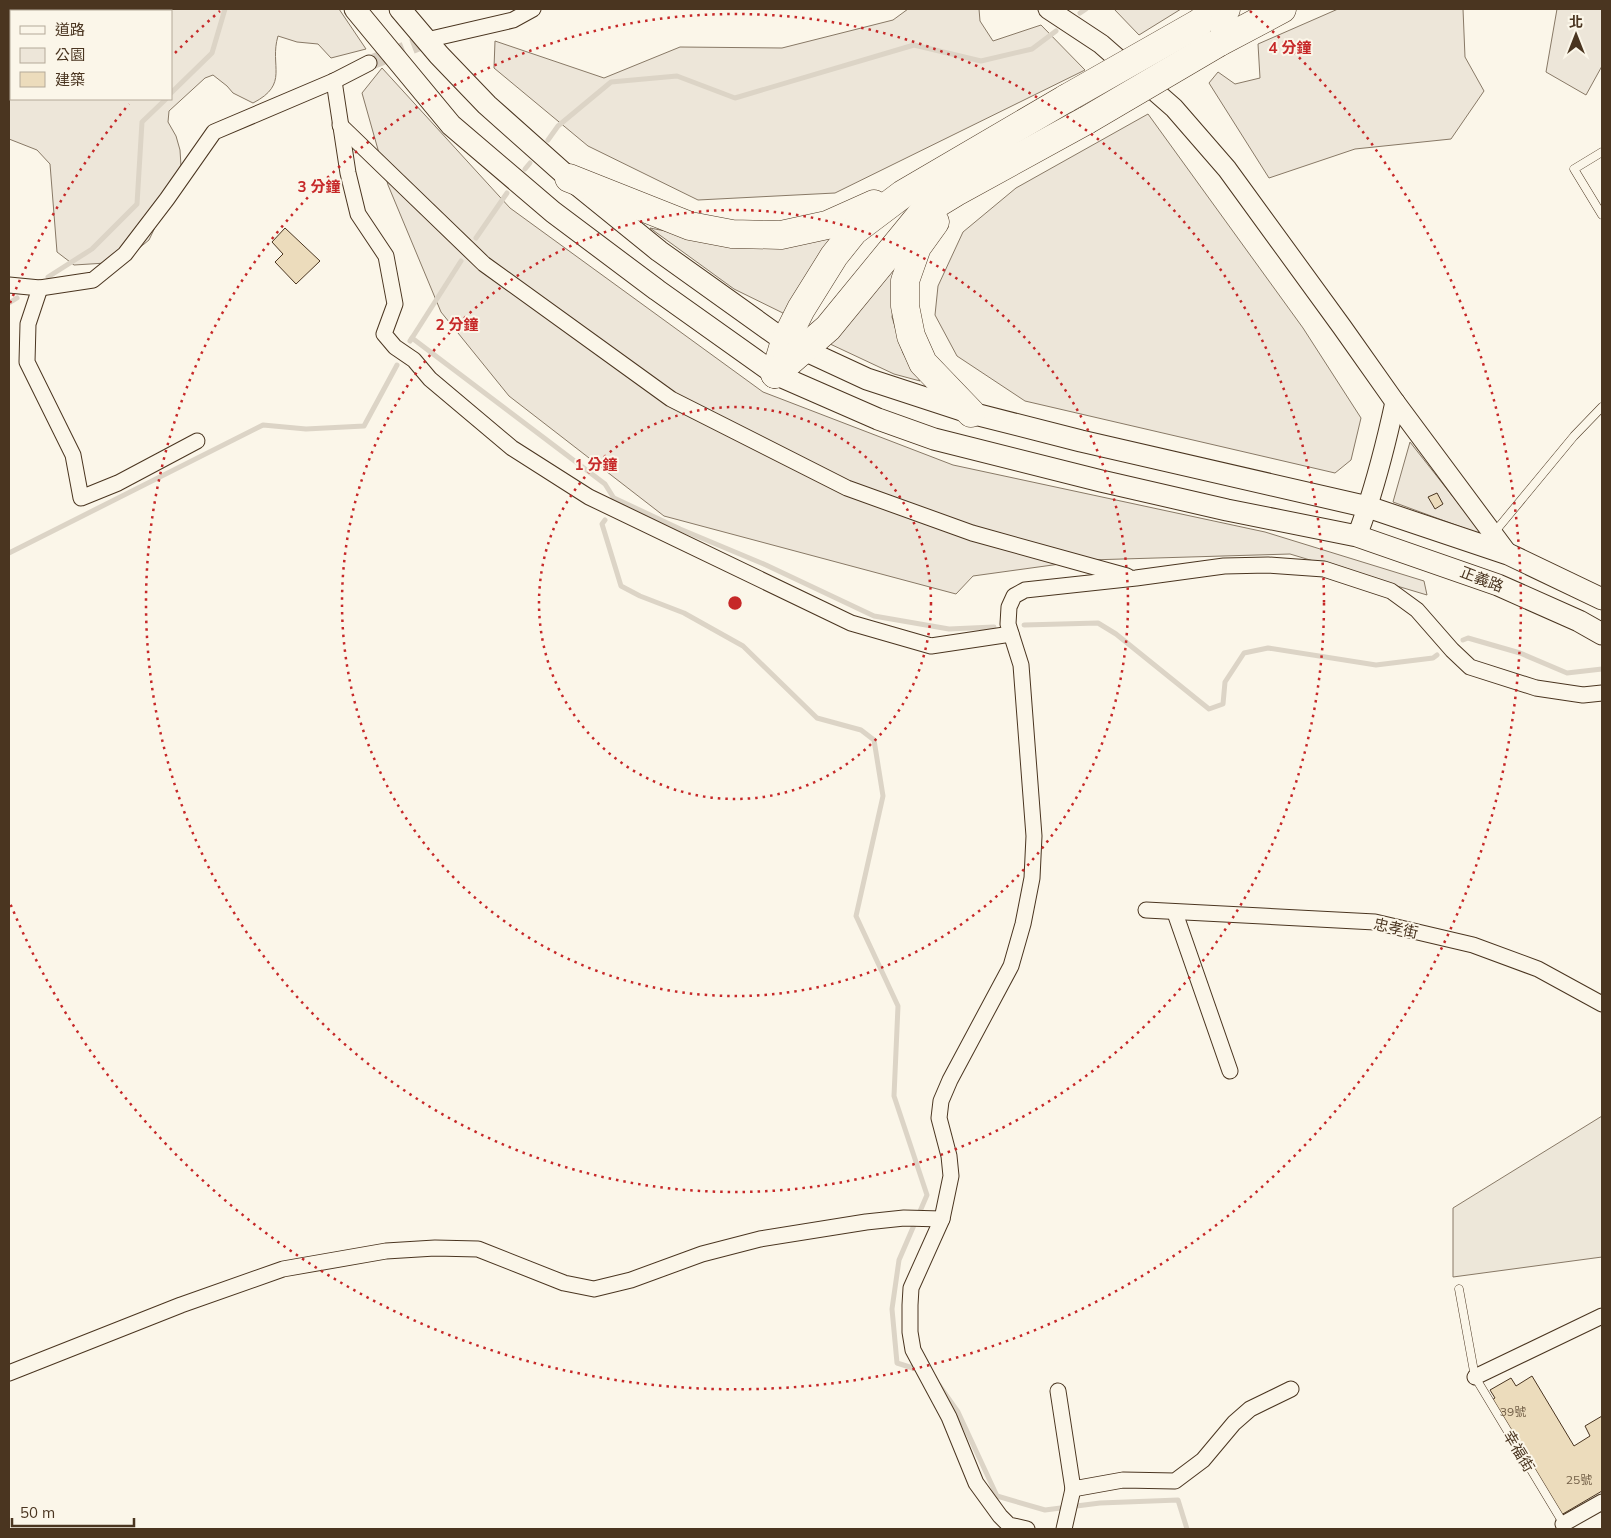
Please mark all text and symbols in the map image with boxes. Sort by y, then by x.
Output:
legend [10,10,172,100]
north arrow [1551,10,1601,60]
text: 北 [1569,13,1583,31]
text: 道路 [55,20,85,39]
text: 4 分鐘 [1268,38,1312,57]
text: 公園 [55,45,85,64]
text: 建築 [55,70,85,89]
text: 3 分鐘 [297,177,341,196]
text: 2 分鐘 [435,315,479,334]
text: 1 分鐘 [574,455,618,474]
street label: 正義路 [1458,562,1506,596]
centre of rings [726,594,744,612]
street label: 忠孝街 [1372,914,1420,942]
house number: 39號 [1500,1404,1526,1419]
street label: 幸福街 [1499,1427,1539,1475]
house number: 25號 [1566,1472,1592,1487]
scale bar [12,1496,135,1528]
text: 50 m [20,1503,55,1522]

